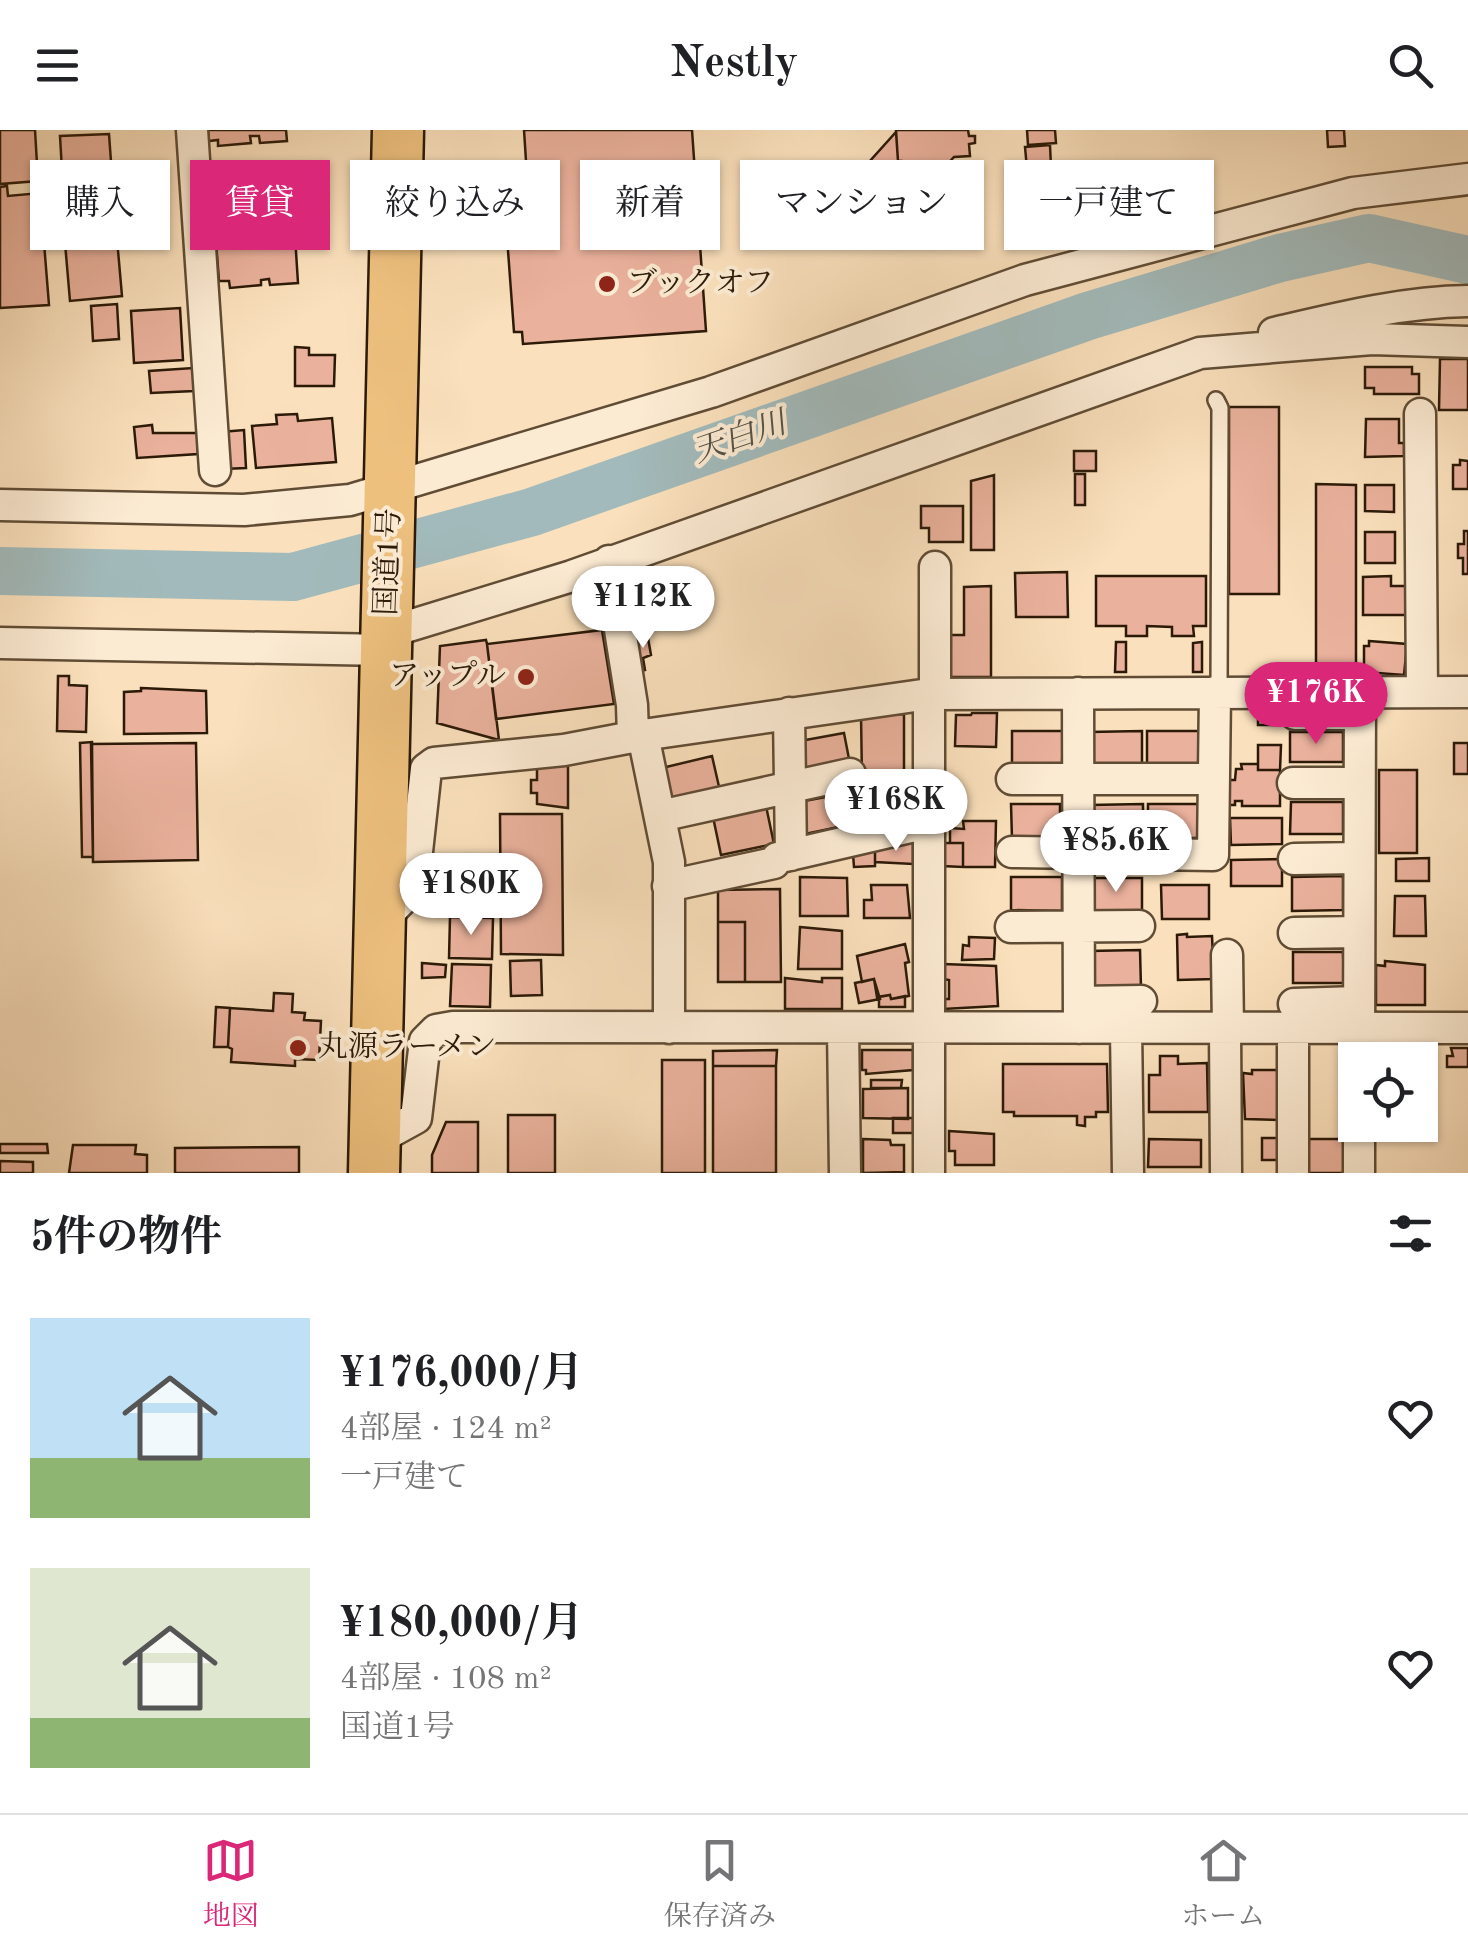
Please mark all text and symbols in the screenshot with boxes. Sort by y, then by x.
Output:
icon: menu [30,38,85,93]
icon: search [1383,38,1438,93]
text: Nestly [670,42,798,87]
chip: 購入 [30,160,170,250]
chip: 賃貸 [190,160,330,250]
chip: 絞り込み [350,160,560,250]
chip: 新着 [580,160,720,250]
chip: マンション [740,160,984,250]
chip: 一戸建て [1004,160,1214,250]
place label: ブックオフ [627,267,774,299]
marker: ブックオフ [596,273,618,295]
water label: 天白川 [688,404,793,470]
street label: 国道1号 [369,508,406,616]
pin: ¥112K [573,566,713,651]
text: ¥112K [594,582,692,614]
place label: アップル [389,660,506,692]
pin: ¥176K [1246,662,1386,747]
marker: アップル [515,666,537,688]
text: ¥176K [1267,678,1365,710]
pin: ¥168K [826,769,966,854]
text: ¥168K [847,785,945,817]
pin: ¥85.6K [1035,810,1197,895]
text: ¥85.6K [1062,826,1170,858]
pin: ¥180K [401,853,541,938]
text: ¥180K [422,869,520,901]
place label: 丸源ラーメン [318,1030,497,1063]
marker: 丸源ラーメン [287,1037,309,1059]
map controls [1338,1042,1438,1142]
button: locate [1338,1042,1438,1142]
icon: filters [1383,1206,1438,1261]
text: 5件の物件 [30,1218,222,1260]
text: ¥176,000/月 [340,1354,583,1396]
icon: home [110,1358,230,1478]
icon: heart [1383,1391,1438,1446]
text: 4部屋 · 124 m² [340,1414,552,1446]
text: 一戸建て [340,1463,468,1495]
text: ¥180,000/月 [340,1604,583,1646]
icon: home [110,1608,230,1728]
icon: heart [1383,1641,1438,1696]
text: 4部屋 · 108 m² [340,1664,552,1696]
text: 国道1号 [340,1713,455,1745]
tab: 地図 [203,1833,259,1936]
tab: 保存済み [664,1833,776,1936]
tab: ホーム [1181,1833,1265,1936]

